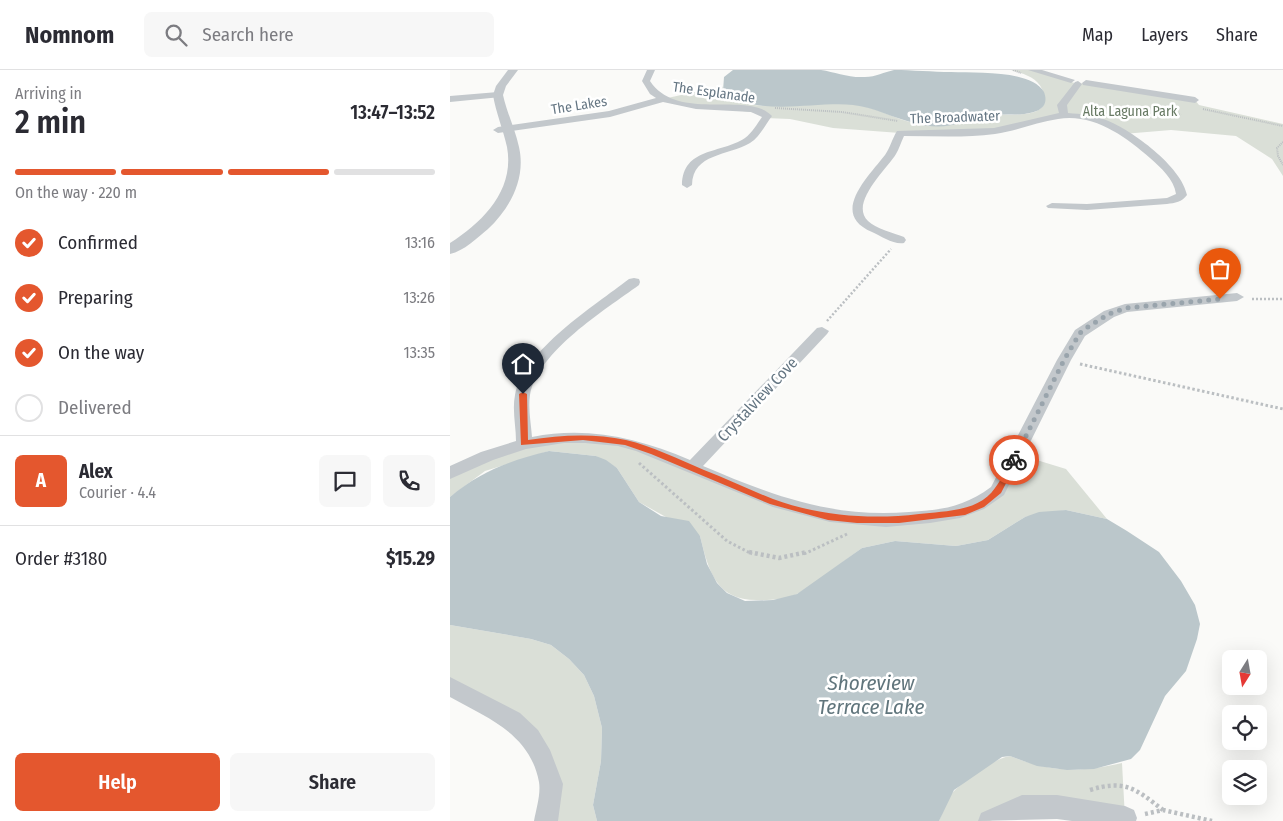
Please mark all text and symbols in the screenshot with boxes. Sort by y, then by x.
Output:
search box [144,12,494,57]
text: Nomnom [25,21,114,49]
icon: search [162,21,190,49]
text: Search here [202,23,294,46]
text: Map [1082,24,1113,46]
text: Layers [1141,24,1188,46]
text: Share [1216,24,1258,46]
street label: The Esplanade [672,78,756,107]
text: Arriving in [15,84,82,103]
street label: The Lakes [550,93,608,118]
text: 13:47–13:52 [350,101,435,124]
text: 2 min [15,103,86,141]
park label: Alta Laguna Park [1083,103,1178,120]
street label: The Broadwater [910,107,1000,128]
text: On the way · 220 m [15,183,137,202]
icon: check [15,229,43,257]
text: Confirmed [58,231,138,254]
text: 13:16 [405,233,435,252]
pin [1199,248,1241,299]
icon: bag [1206,255,1234,283]
icon: check [15,284,43,312]
text: Preparing [58,286,133,309]
text: 13:26 [403,288,435,307]
icon: check [15,339,43,367]
text: On the way [58,341,144,364]
text: 13:35 [403,343,435,362]
pin [502,343,544,394]
icon: home [509,350,537,378]
street label: Crystalview Cove [713,353,801,446]
text: Delivered [58,396,132,419]
courier [989,435,1039,485]
icon: bike [1000,446,1028,474]
button: chat [319,455,371,507]
button: phone [383,455,435,507]
text: Alex [79,460,113,483]
text: A [36,469,46,492]
text: Courier · 4.4 [79,483,156,502]
text: Order #3180 [15,547,107,570]
text: $15.29 [386,547,435,570]
north arrow [1222,650,1268,695]
map controls [1222,650,1267,805]
water label: Shoreview Terrace Lake [818,670,924,720]
button: locate [1222,705,1267,750]
button: Help [15,753,220,811]
button: Share [230,753,435,811]
button: layers [1222,760,1267,805]

